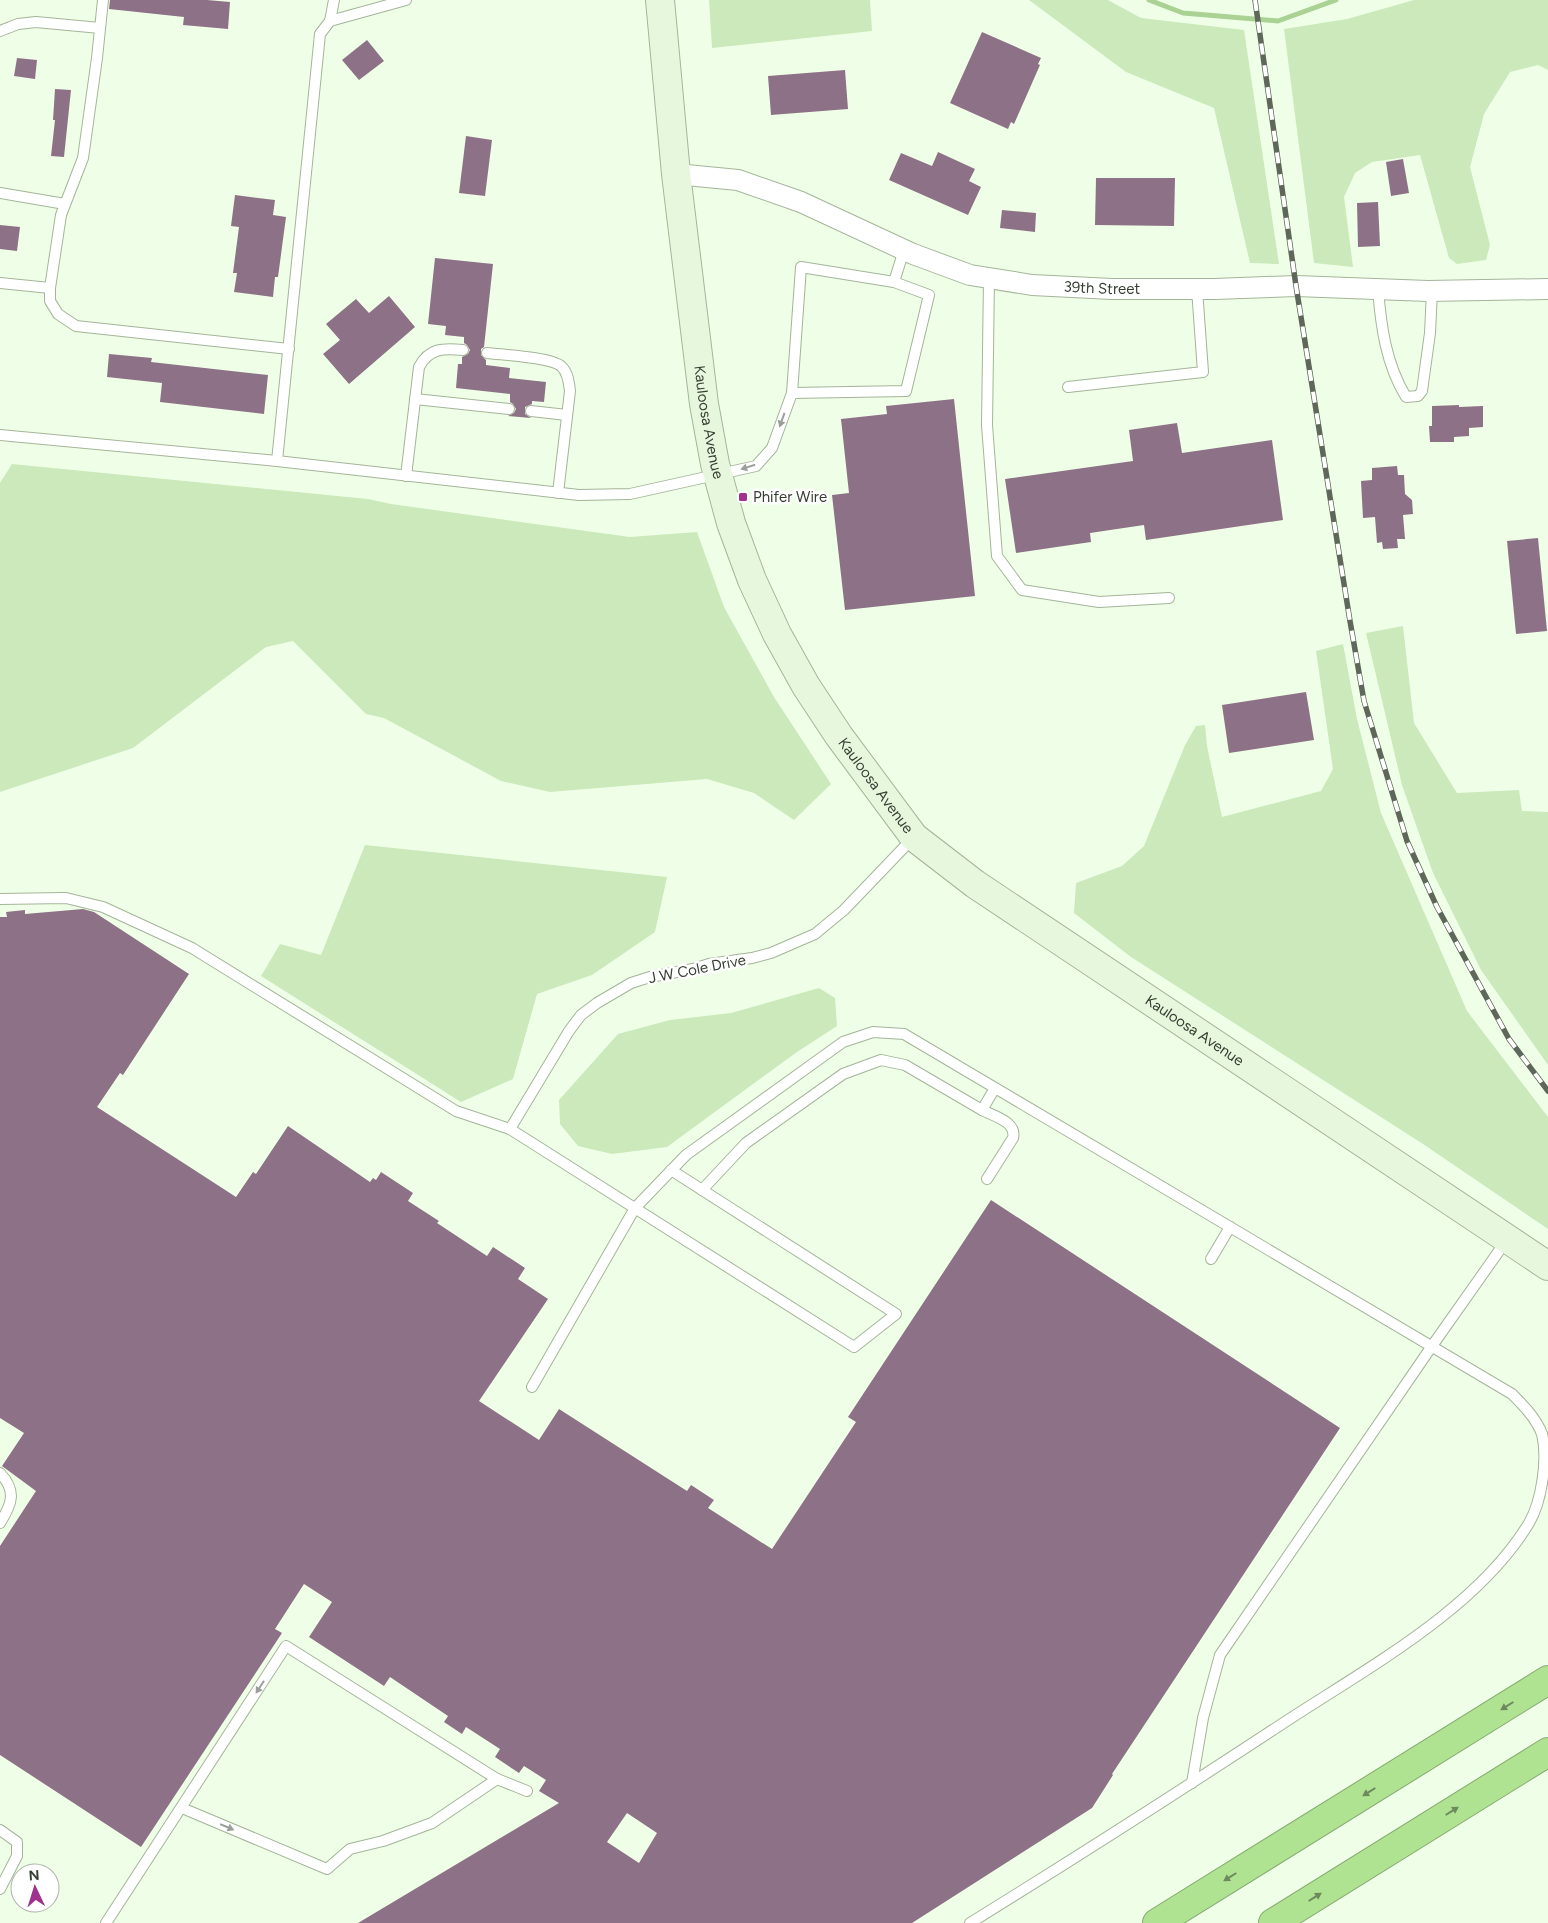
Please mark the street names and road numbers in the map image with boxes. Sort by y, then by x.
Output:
street label: 39th Street [1063,278,1140,298]
street label: Kauloosa Avenue [690,364,728,481]
street label: Kauloosa Avenue [834,734,917,837]
street label: J W Cole Drive [647,951,747,987]
street label: Kauloosa Avenue [1142,991,1247,1070]

